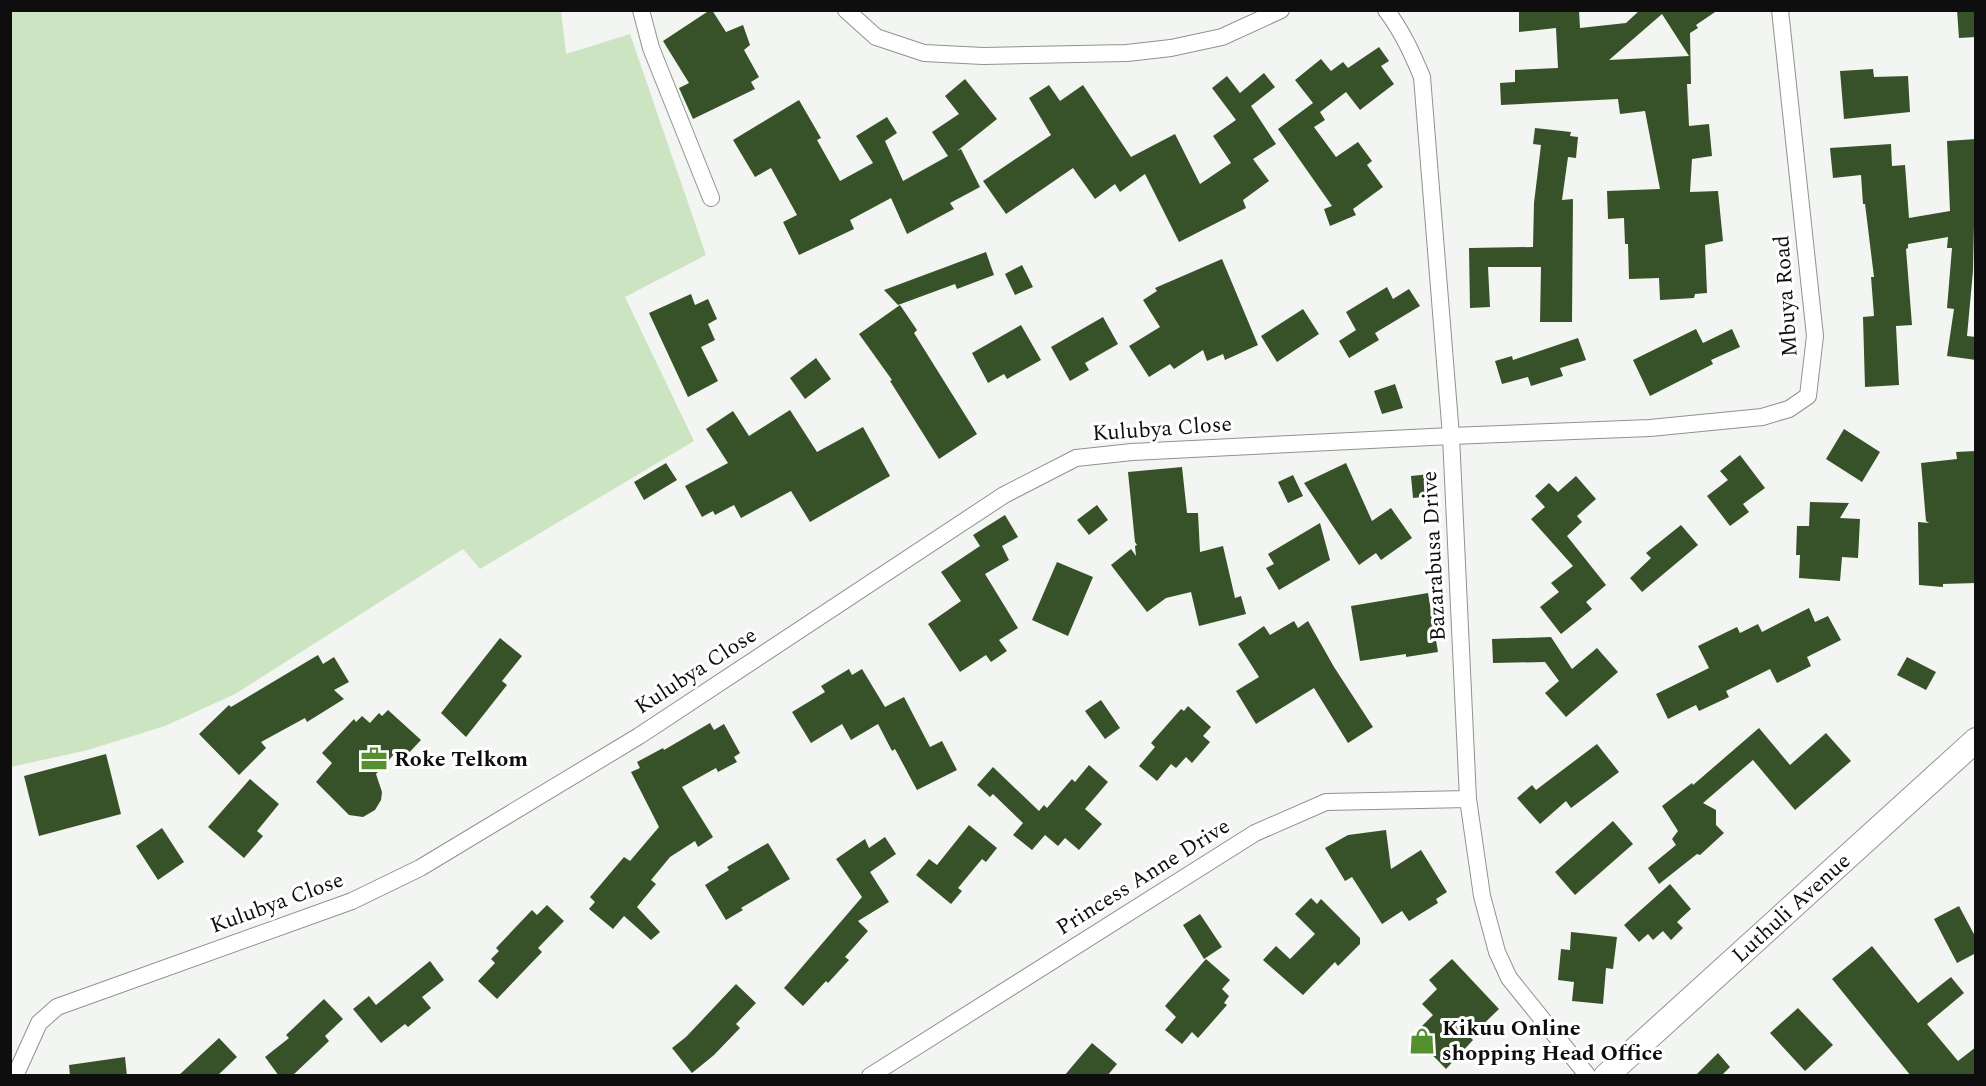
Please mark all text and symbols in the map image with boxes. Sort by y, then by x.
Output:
street label: Mbuya Road [1765,234,1807,358]
street label: Kulubya Close [1091,408,1233,450]
street label: Bazarabusa Drive [1413,470,1455,642]
street label: Kulubya Close [628,619,764,723]
place label: Roke Telkom [394,743,528,776]
office icon: Roke Telkom [359,744,389,774]
street label: Princess Anne Drive [1050,810,1236,944]
street label: Luthuli Avenue [1724,845,1858,971]
street label: Kulubya Close [206,864,348,942]
place label: Kikuu Online shopping Head Office [1442,1012,1663,1070]
shop icon: Kikuu Online shopping Head Office [1407,1026,1437,1056]

